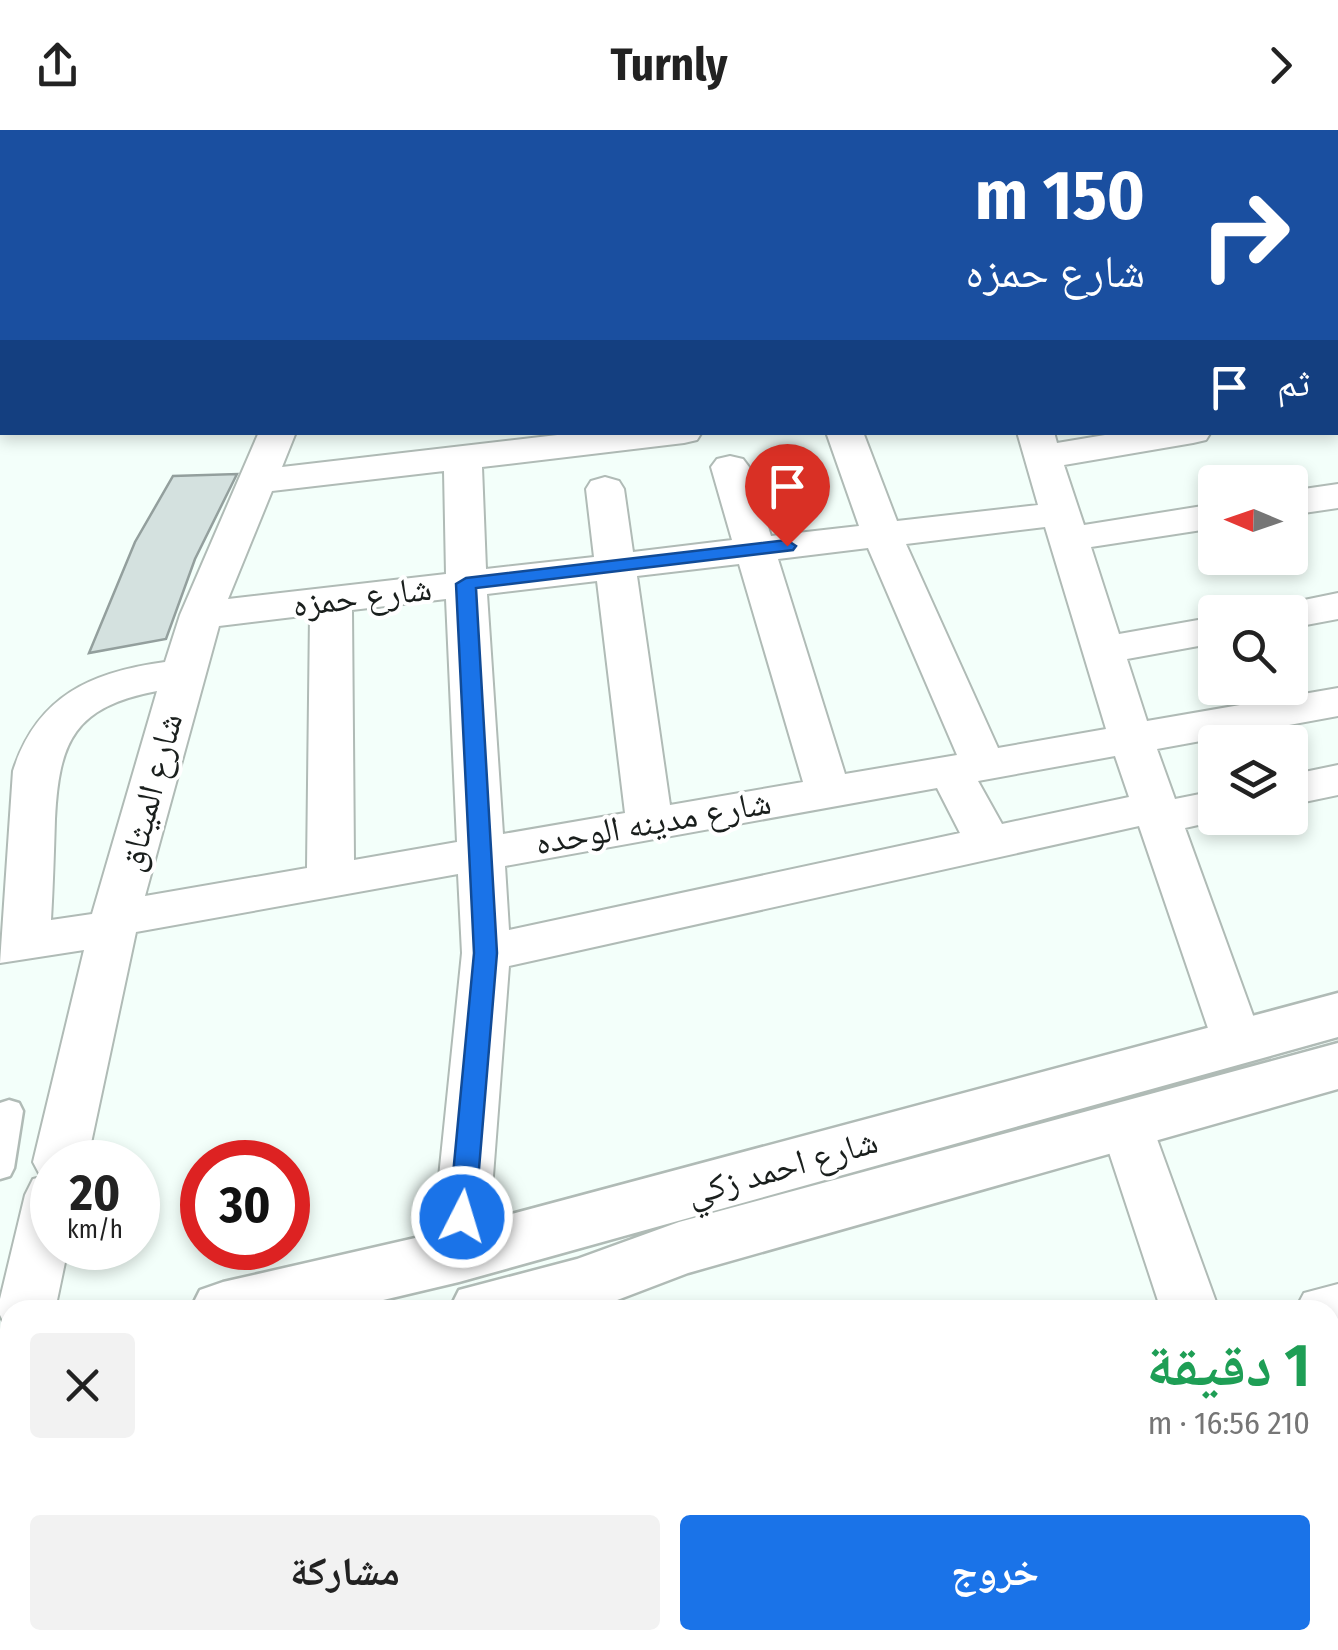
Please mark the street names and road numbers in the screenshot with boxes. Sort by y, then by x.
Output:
street label: شارع حمزه [290,567,434,626]
street label: شارع الميثاق [109,708,192,876]
street label: شارع مدينه الوحده [532,781,774,864]
street label: شارع احمد زكي [682,1120,884,1221]

